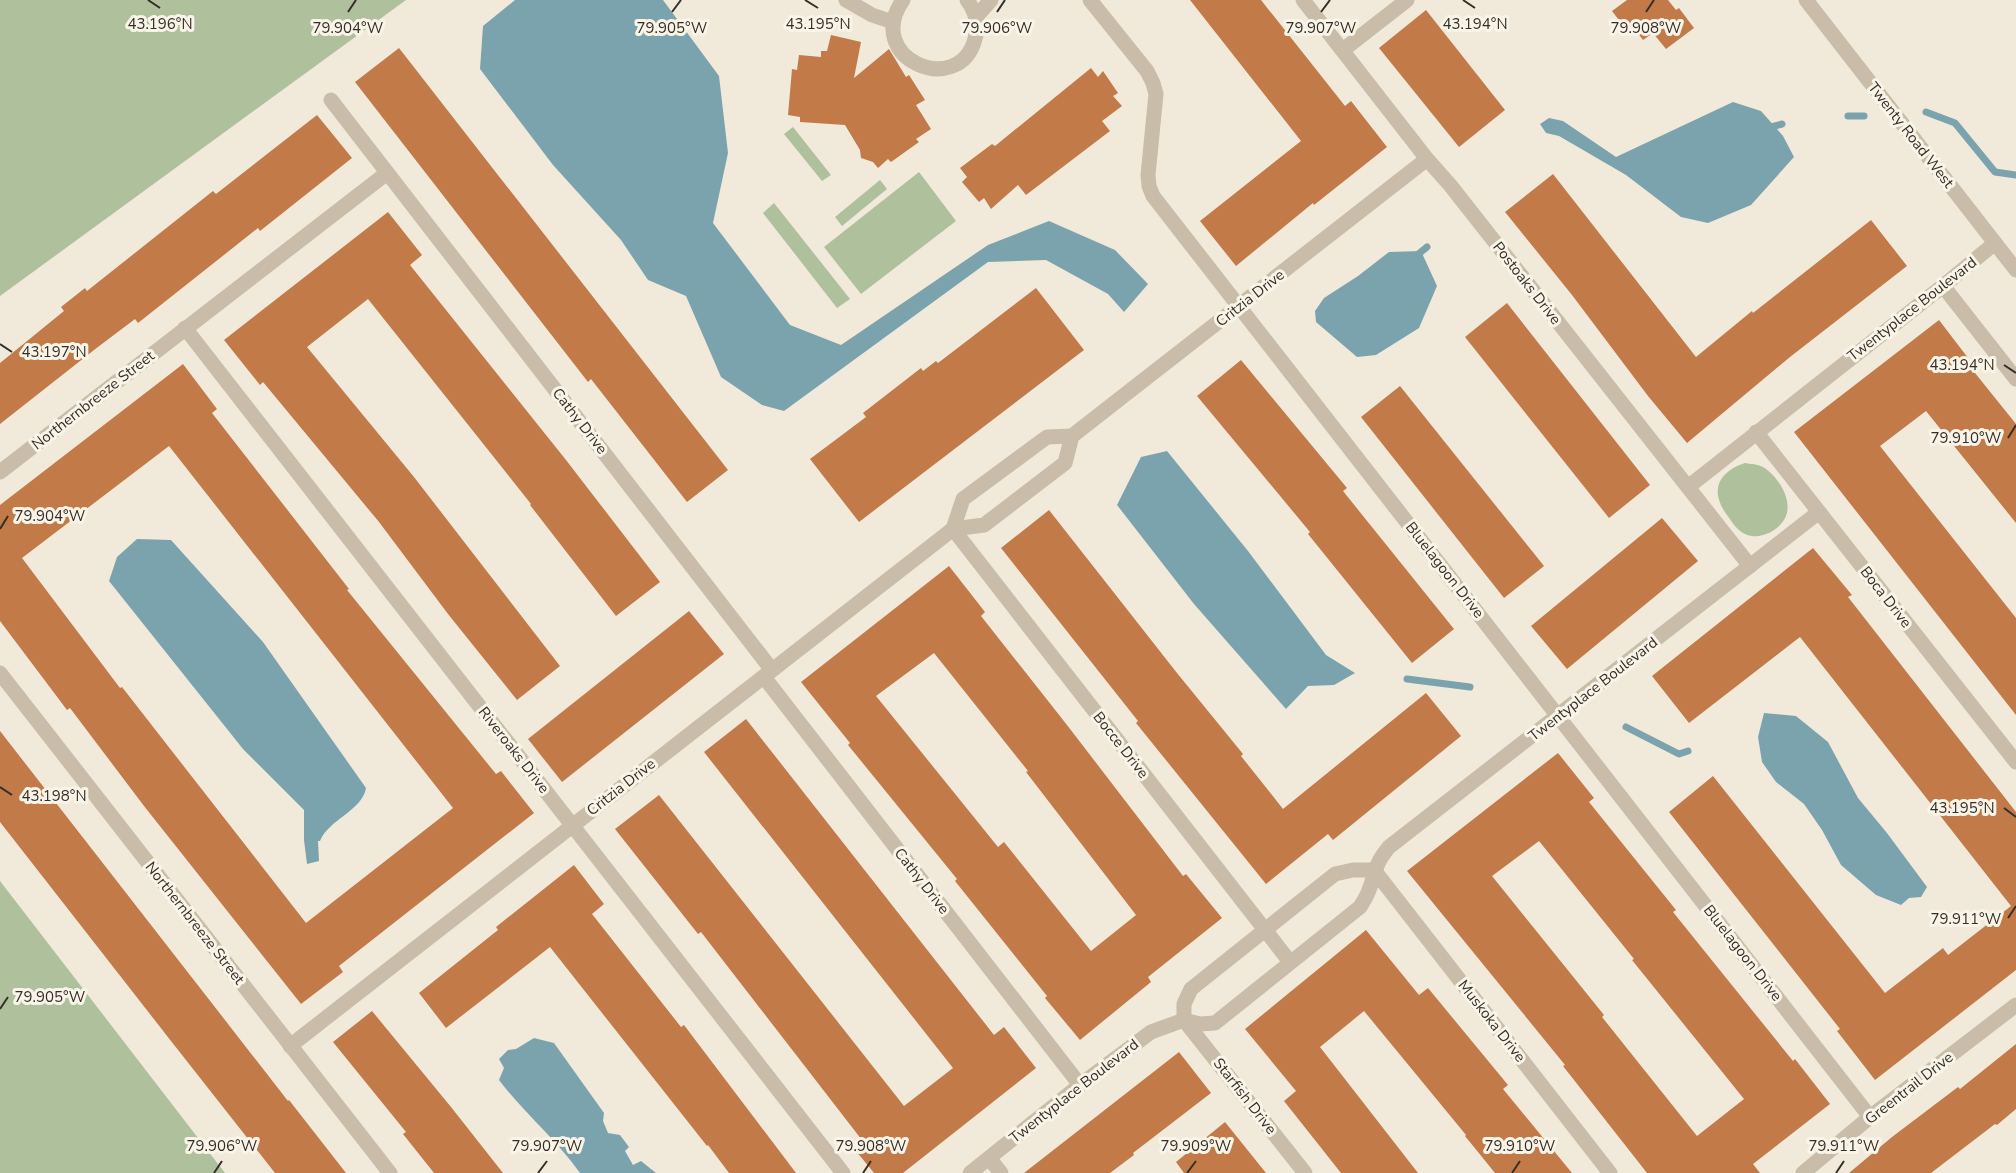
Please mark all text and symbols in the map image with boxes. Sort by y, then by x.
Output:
text: 43.196°N [127,14,193,34]
text: 43.195°N [785,14,851,34]
text: 43.194°N [1442,14,1508,34]
text: 79.904°W [313,18,384,38]
text: 79.905°W [637,18,708,38]
text: 79.906°W [962,18,1033,38]
text: 79.907°W [1286,18,1357,38]
text: 79.908°W [1611,18,1682,38]
street label: Twenty Road West [1863,78,1959,192]
street label: Postoaks Drive [1488,237,1566,329]
street label: Twentyplace Boulevard [1843,252,1981,366]
street label: Critzia Drive [1212,265,1288,331]
text: 43.197°N [21,342,87,362]
street label: Northernbreeze Street [28,345,159,454]
text: 43.194°N [1929,355,1995,375]
street label: Cathy Drive [548,384,612,458]
text: 79.910°W [1931,428,2002,448]
text: 79.904°W [15,506,86,526]
street label: Bluelagoon Drive [1401,518,1489,622]
street label: Boca Drive [1856,562,1916,632]
street label: Twentyplace Boulevard [1524,632,1662,746]
street label: Riveroaks Drive [474,703,554,797]
street label: Bocce Drive [1089,708,1153,782]
street label: Critzia Drive [583,754,659,820]
text: 43.198°N [21,786,87,806]
text: 43.195°N [1929,798,1995,818]
street label: Cathy Drive [890,844,954,918]
street label: Northernbreeze Street [141,858,250,989]
street label: Bluelagoon Drive [1699,901,1787,1005]
text: 79.911°W [1931,909,2002,929]
street label: Muskoka Drive [1454,976,1530,1066]
text: 79.905°W [15,987,86,1007]
street label: Twentyplace Boulevard [1005,1034,1143,1148]
street label: Greentrail Drive [1861,1047,1957,1129]
street label: Starfish Drive [1209,1054,1281,1138]
text: 79.906°W [187,1136,258,1156]
text: 79.907°W [512,1136,583,1156]
text: 79.908°W [836,1136,907,1156]
text: 79.909°W [1161,1136,1232,1156]
text: 79.910°W [1485,1136,1556,1156]
text: 79.911°W [1809,1136,1880,1156]

